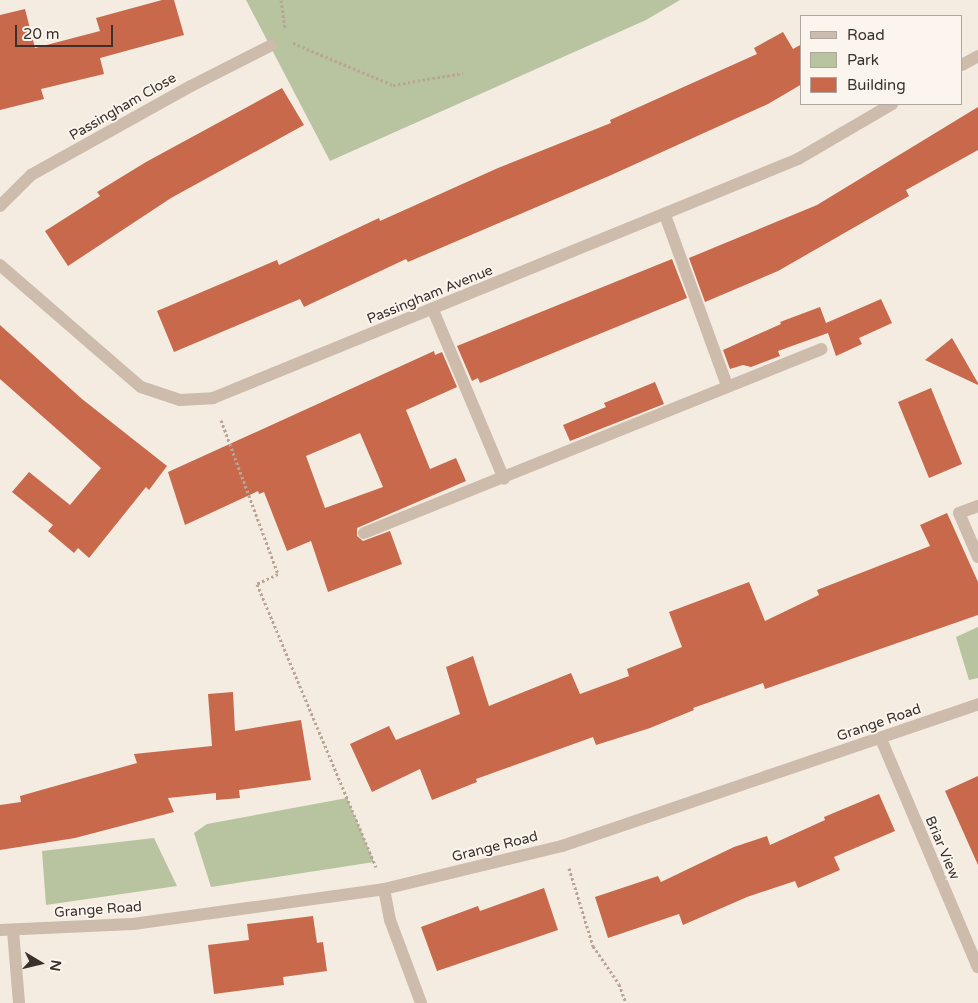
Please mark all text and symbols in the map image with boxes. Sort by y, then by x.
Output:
scale bar [18,15,115,47]
legend [800,15,963,105]
text: 20 m [23,25,60,43]
text: Road [847,26,885,44]
text: Park [847,51,879,69]
street label: Passingham Close [67,70,179,144]
text: Building [847,76,906,94]
street label: Passingham Avenue [365,262,495,328]
street label: Grange Road [835,701,923,745]
street label: Briar View [921,814,963,882]
street label: Grange Road [450,828,540,866]
street label: Grange Road [54,899,142,921]
north arrow [15,938,65,988]
text: N [46,959,65,972]

